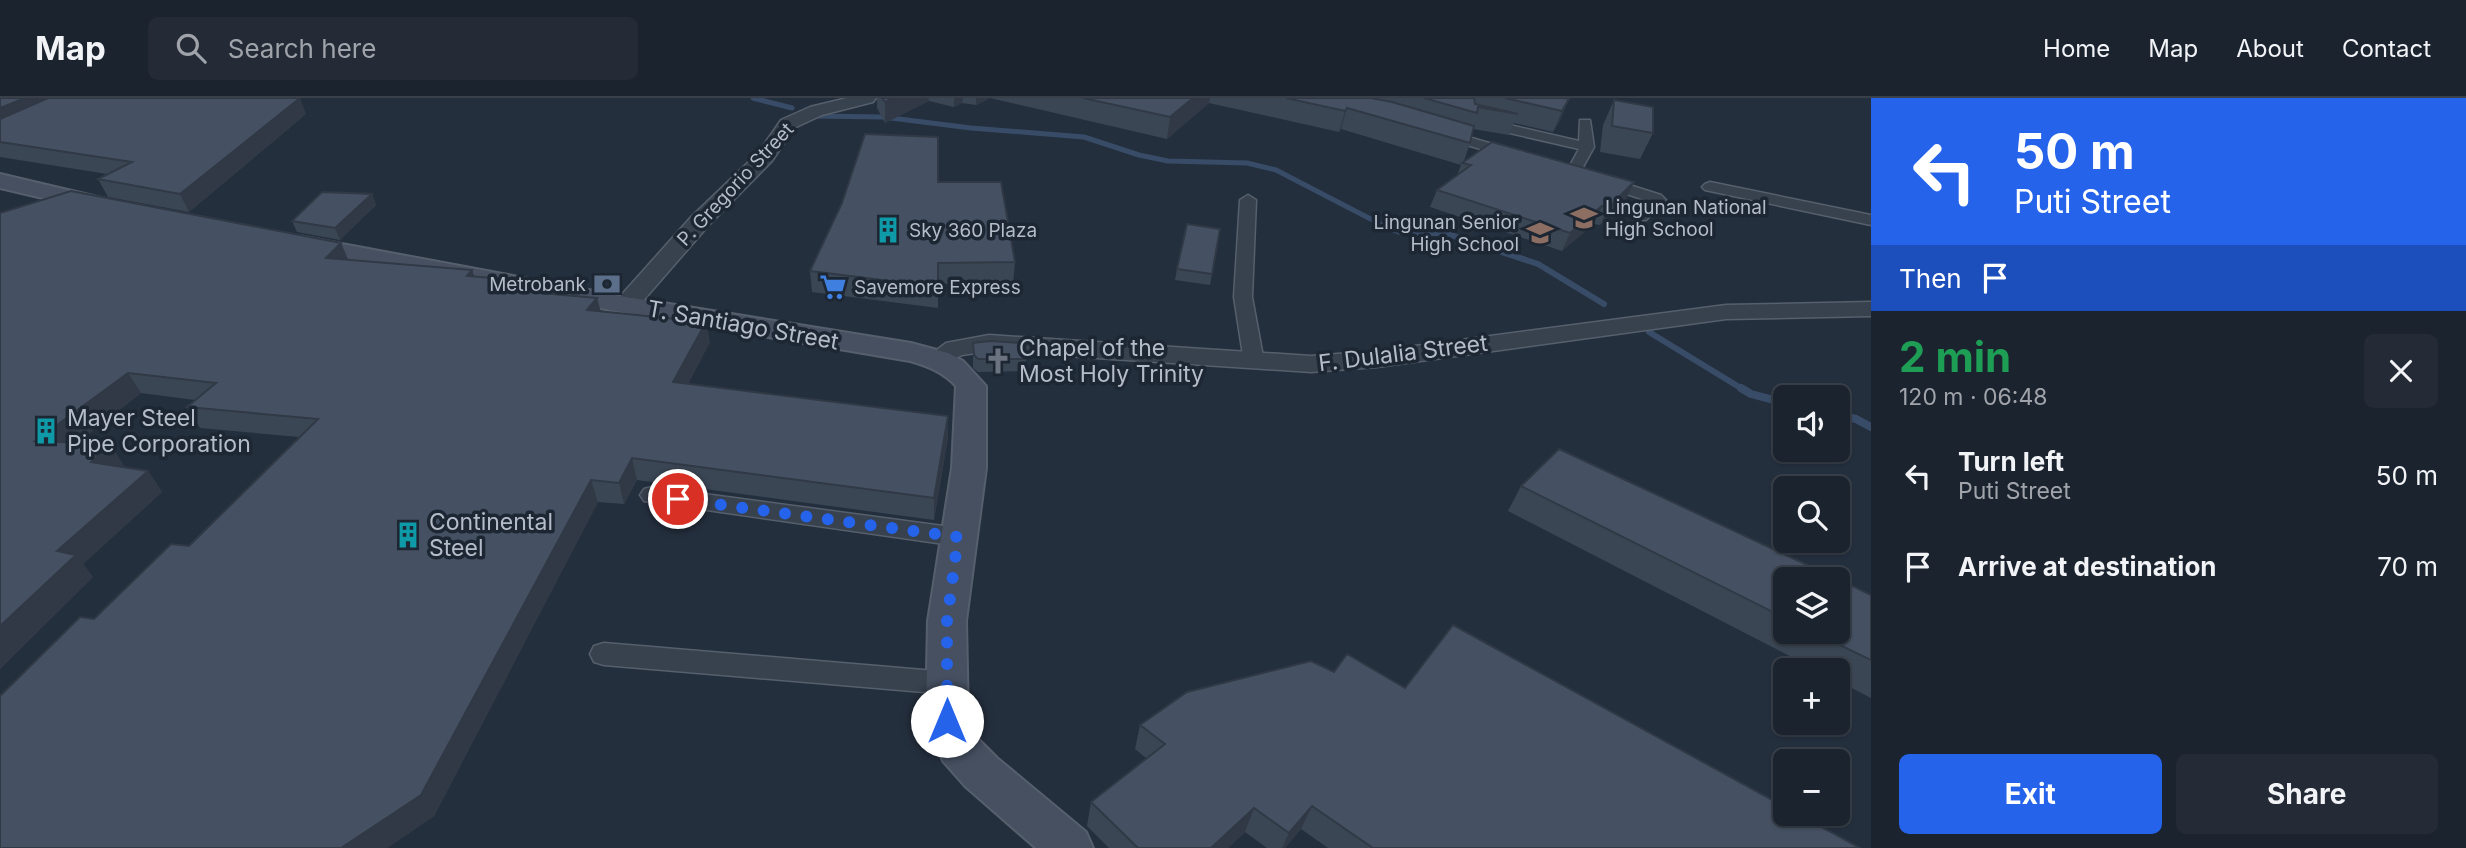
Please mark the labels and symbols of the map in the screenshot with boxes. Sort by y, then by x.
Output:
street label: P. Gregorio Street [672,118,798,251]
place label: Lingunan National High School [1605,196,1767,241]
school or university icon: Lingunan National High School [1569,203,1599,233]
place label: Lingunan Senior High School [1373,211,1519,256]
building icon: Sky 360 Plaza [873,215,903,245]
school or university icon: Lingunan Senior High School [1525,218,1555,248]
place label: Sky 360 Plaza [909,219,1037,242]
bank icon: Metrobank [592,269,622,299]
supermarket icon: Savemore Express [818,272,848,302]
place label: Metrobank [489,273,587,296]
place label: Savemore Express [854,276,1021,299]
street label: T. Santiago Street [645,294,841,356]
street label: F. Dulalia Street [1317,329,1490,377]
place label: Chapel of the Most Holy Trinity [1019,334,1204,388]
church icon: Chapel of the Most Holy Trinity [983,346,1013,376]
place label: Mayer Steel Pipe Corporation [67,404,251,458]
building icon: Mayer Steel Pipe Corporation [31,416,61,446]
pin [648,469,708,529]
place label: Continental Steel [429,508,553,562]
building icon: Continental Steel [393,520,423,550]
position arrow [910,684,984,758]

